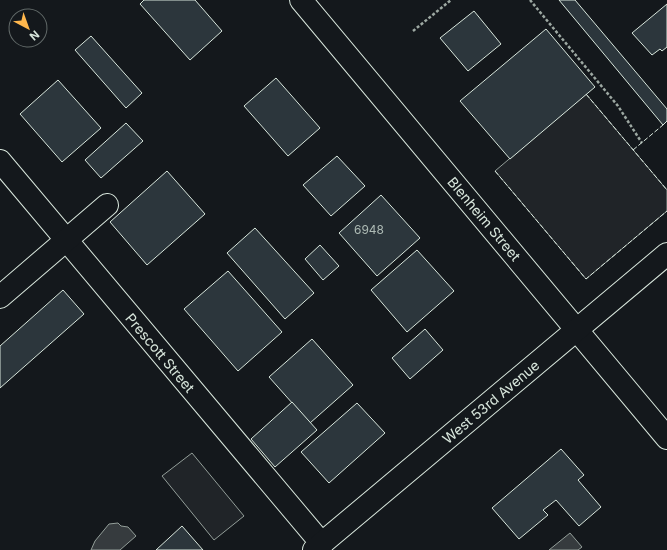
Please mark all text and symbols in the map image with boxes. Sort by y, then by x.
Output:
north arrow [8,8,48,48]
text: N [27,28,42,44]
street label: Blenheim Street [444,173,525,264]
house number: 6948 [354,222,384,237]
street label: Prescott Street [122,310,199,396]
street label: West 53rd Avenue [439,356,543,447]

